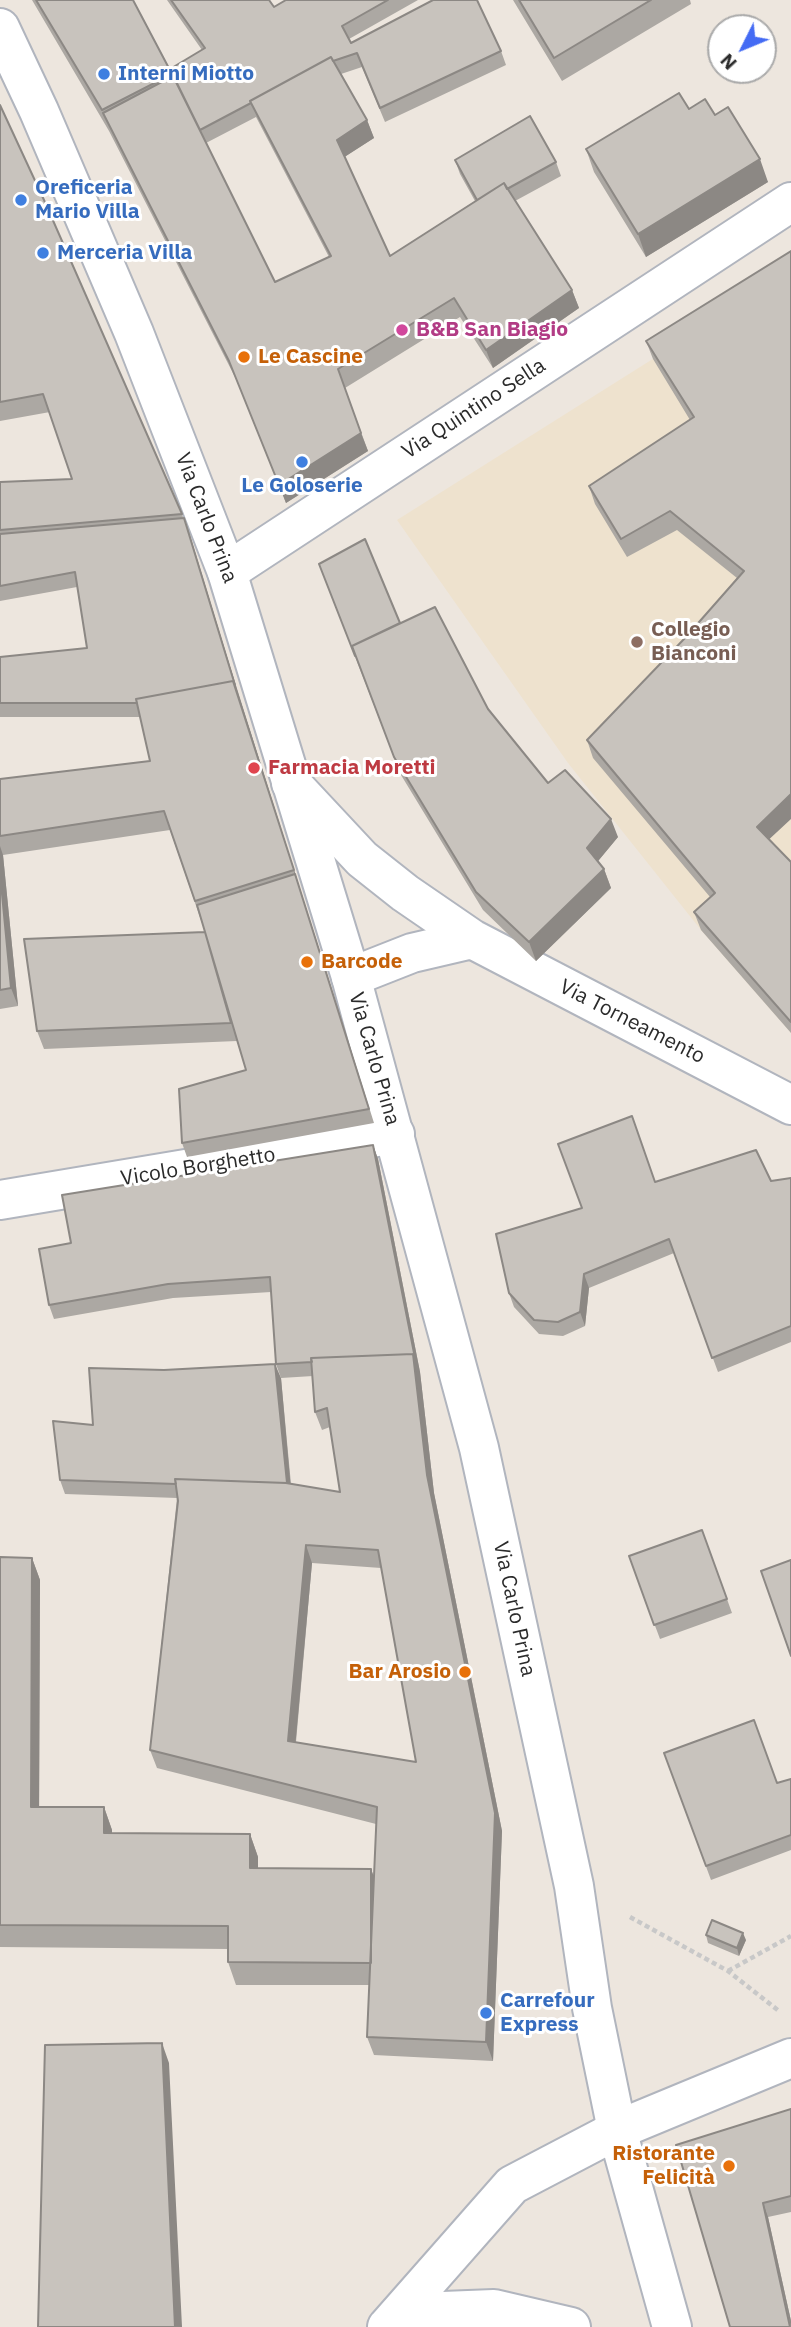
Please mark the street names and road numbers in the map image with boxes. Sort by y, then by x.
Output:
street label: Via Quintino Sella [398,353,550,465]
street label: Via Carlo Prina [170,449,242,587]
street label: Via Torneamento [555,974,709,1070]
street label: Via Carlo Prina [343,990,405,1128]
street label: Vicolo Borghetto [119,1142,277,1192]
street label: Via Carlo Prina [487,1539,541,1679]

